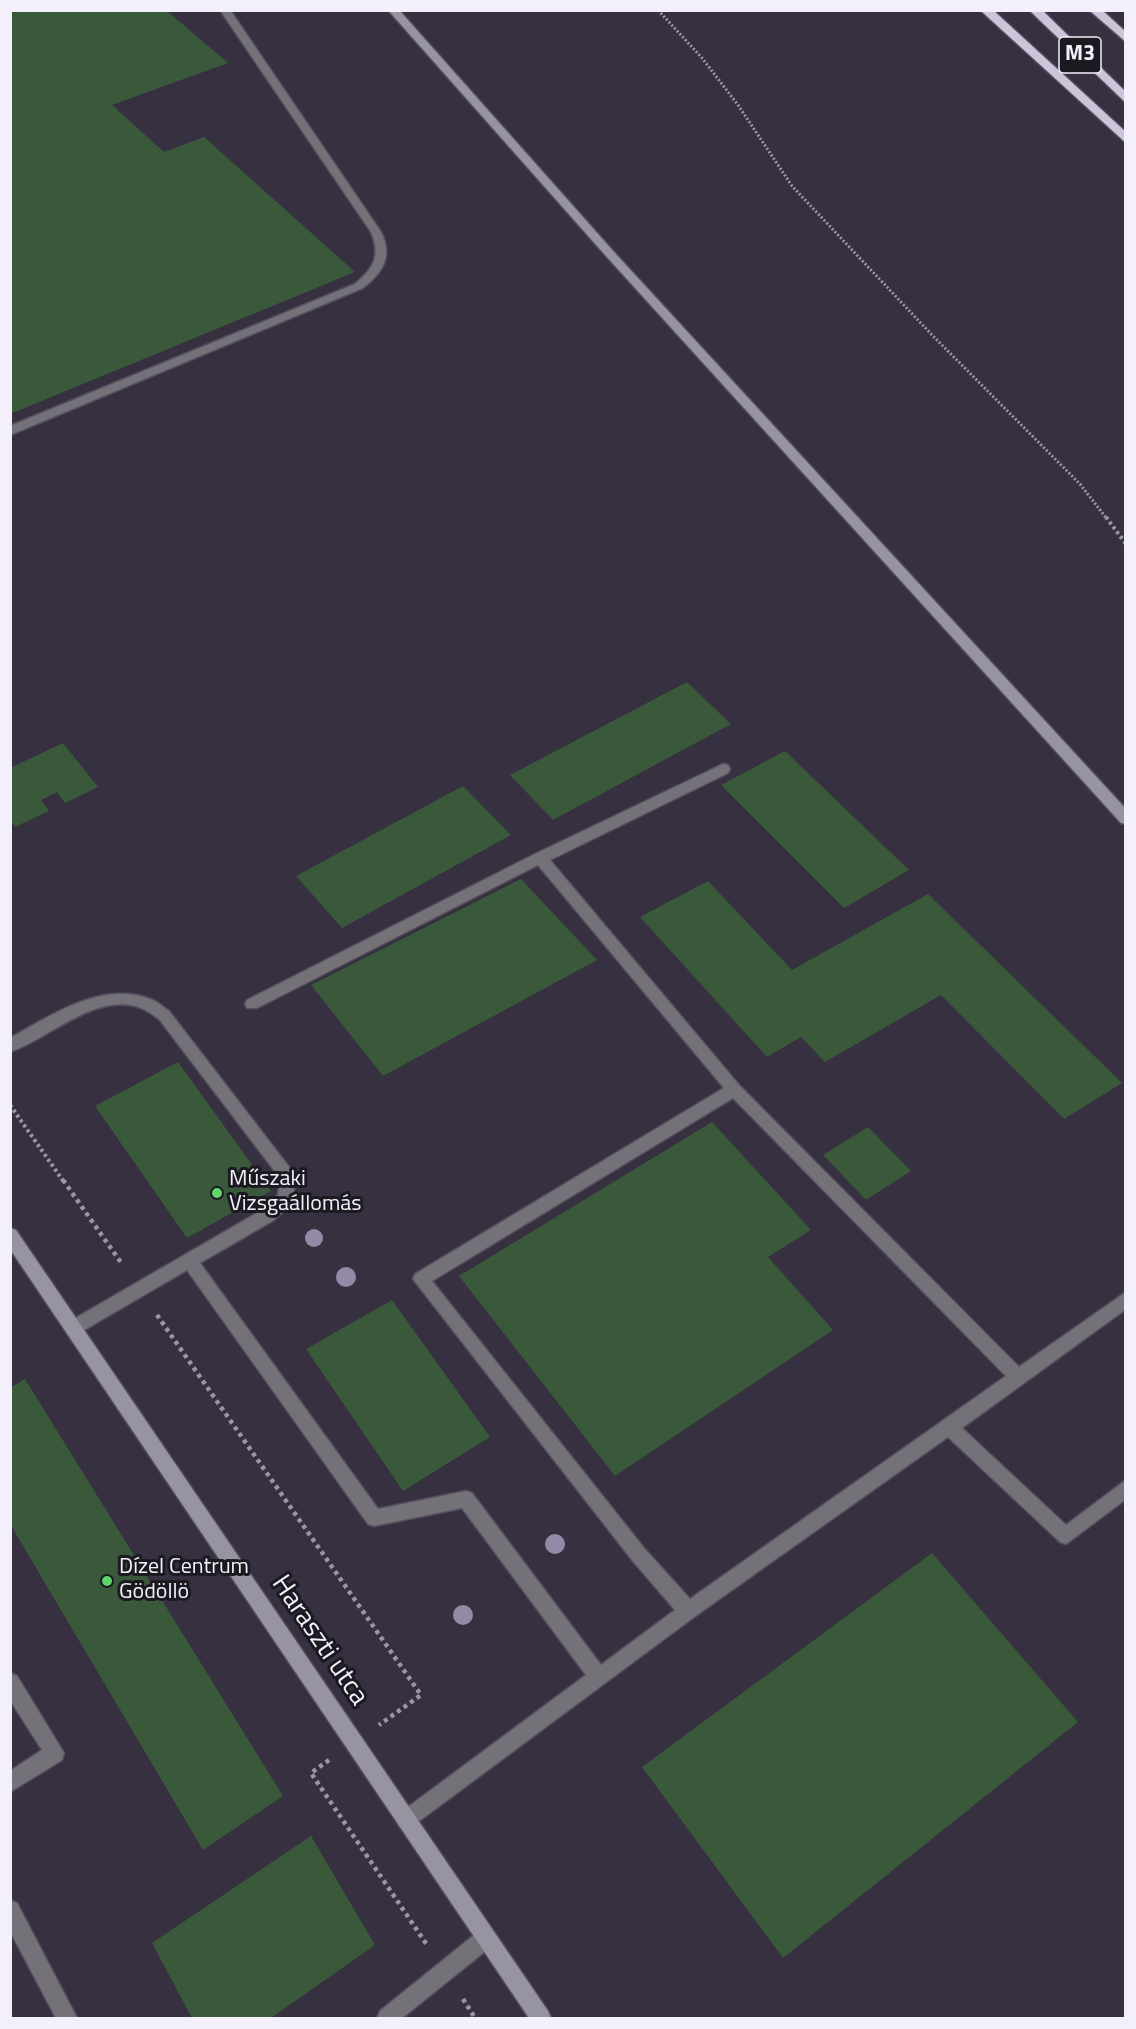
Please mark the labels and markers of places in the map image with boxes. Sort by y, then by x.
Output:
place label: Műszaki Vizsgaállomás [229,1167,362,1218]
marker: Műszaki Vizsgaállomás [210,1186,224,1200]
place label: Dízel Centrum Gödöllö [119,1555,249,1606]
marker: Dízel Centrum Gödöllö [100,1574,114,1588]

